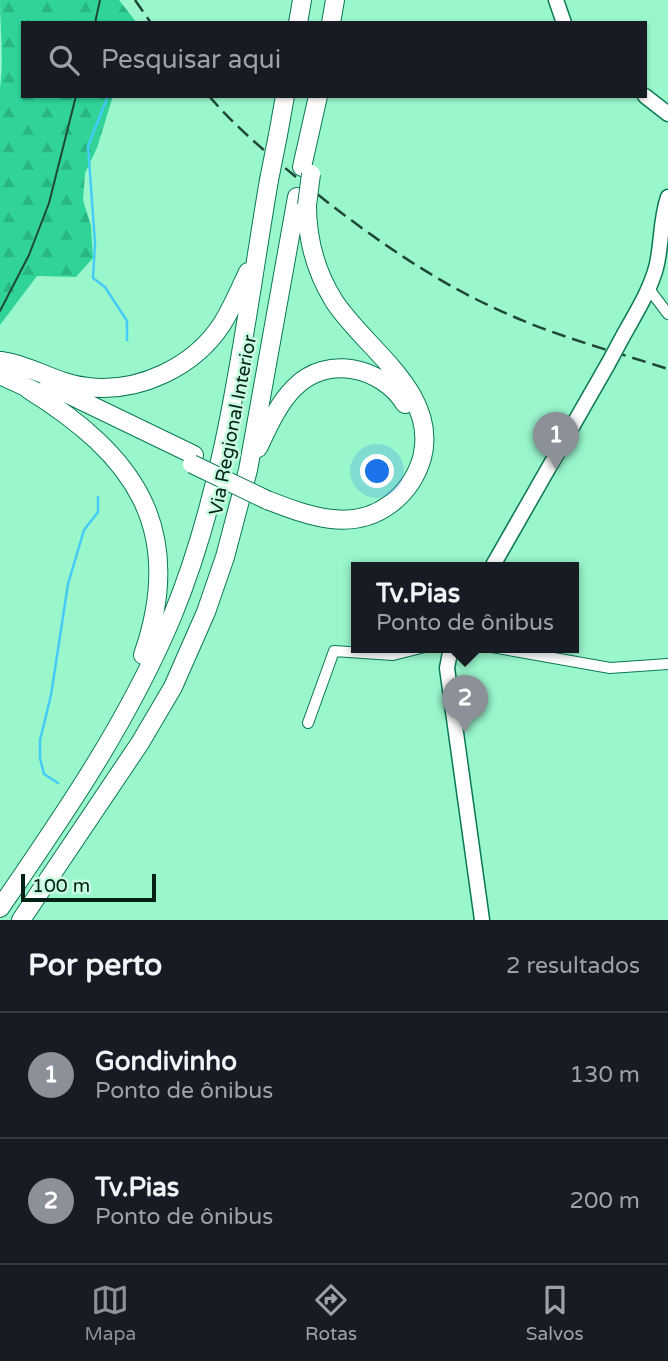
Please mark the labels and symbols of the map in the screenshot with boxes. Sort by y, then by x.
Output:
street label: Via Regional Interior [205,333,261,517]
pin: 1 [533,412,579,470]
your location [360,454,394,488]
pin: 2 [442,675,488,733]
scale bar [21,871,156,903]

